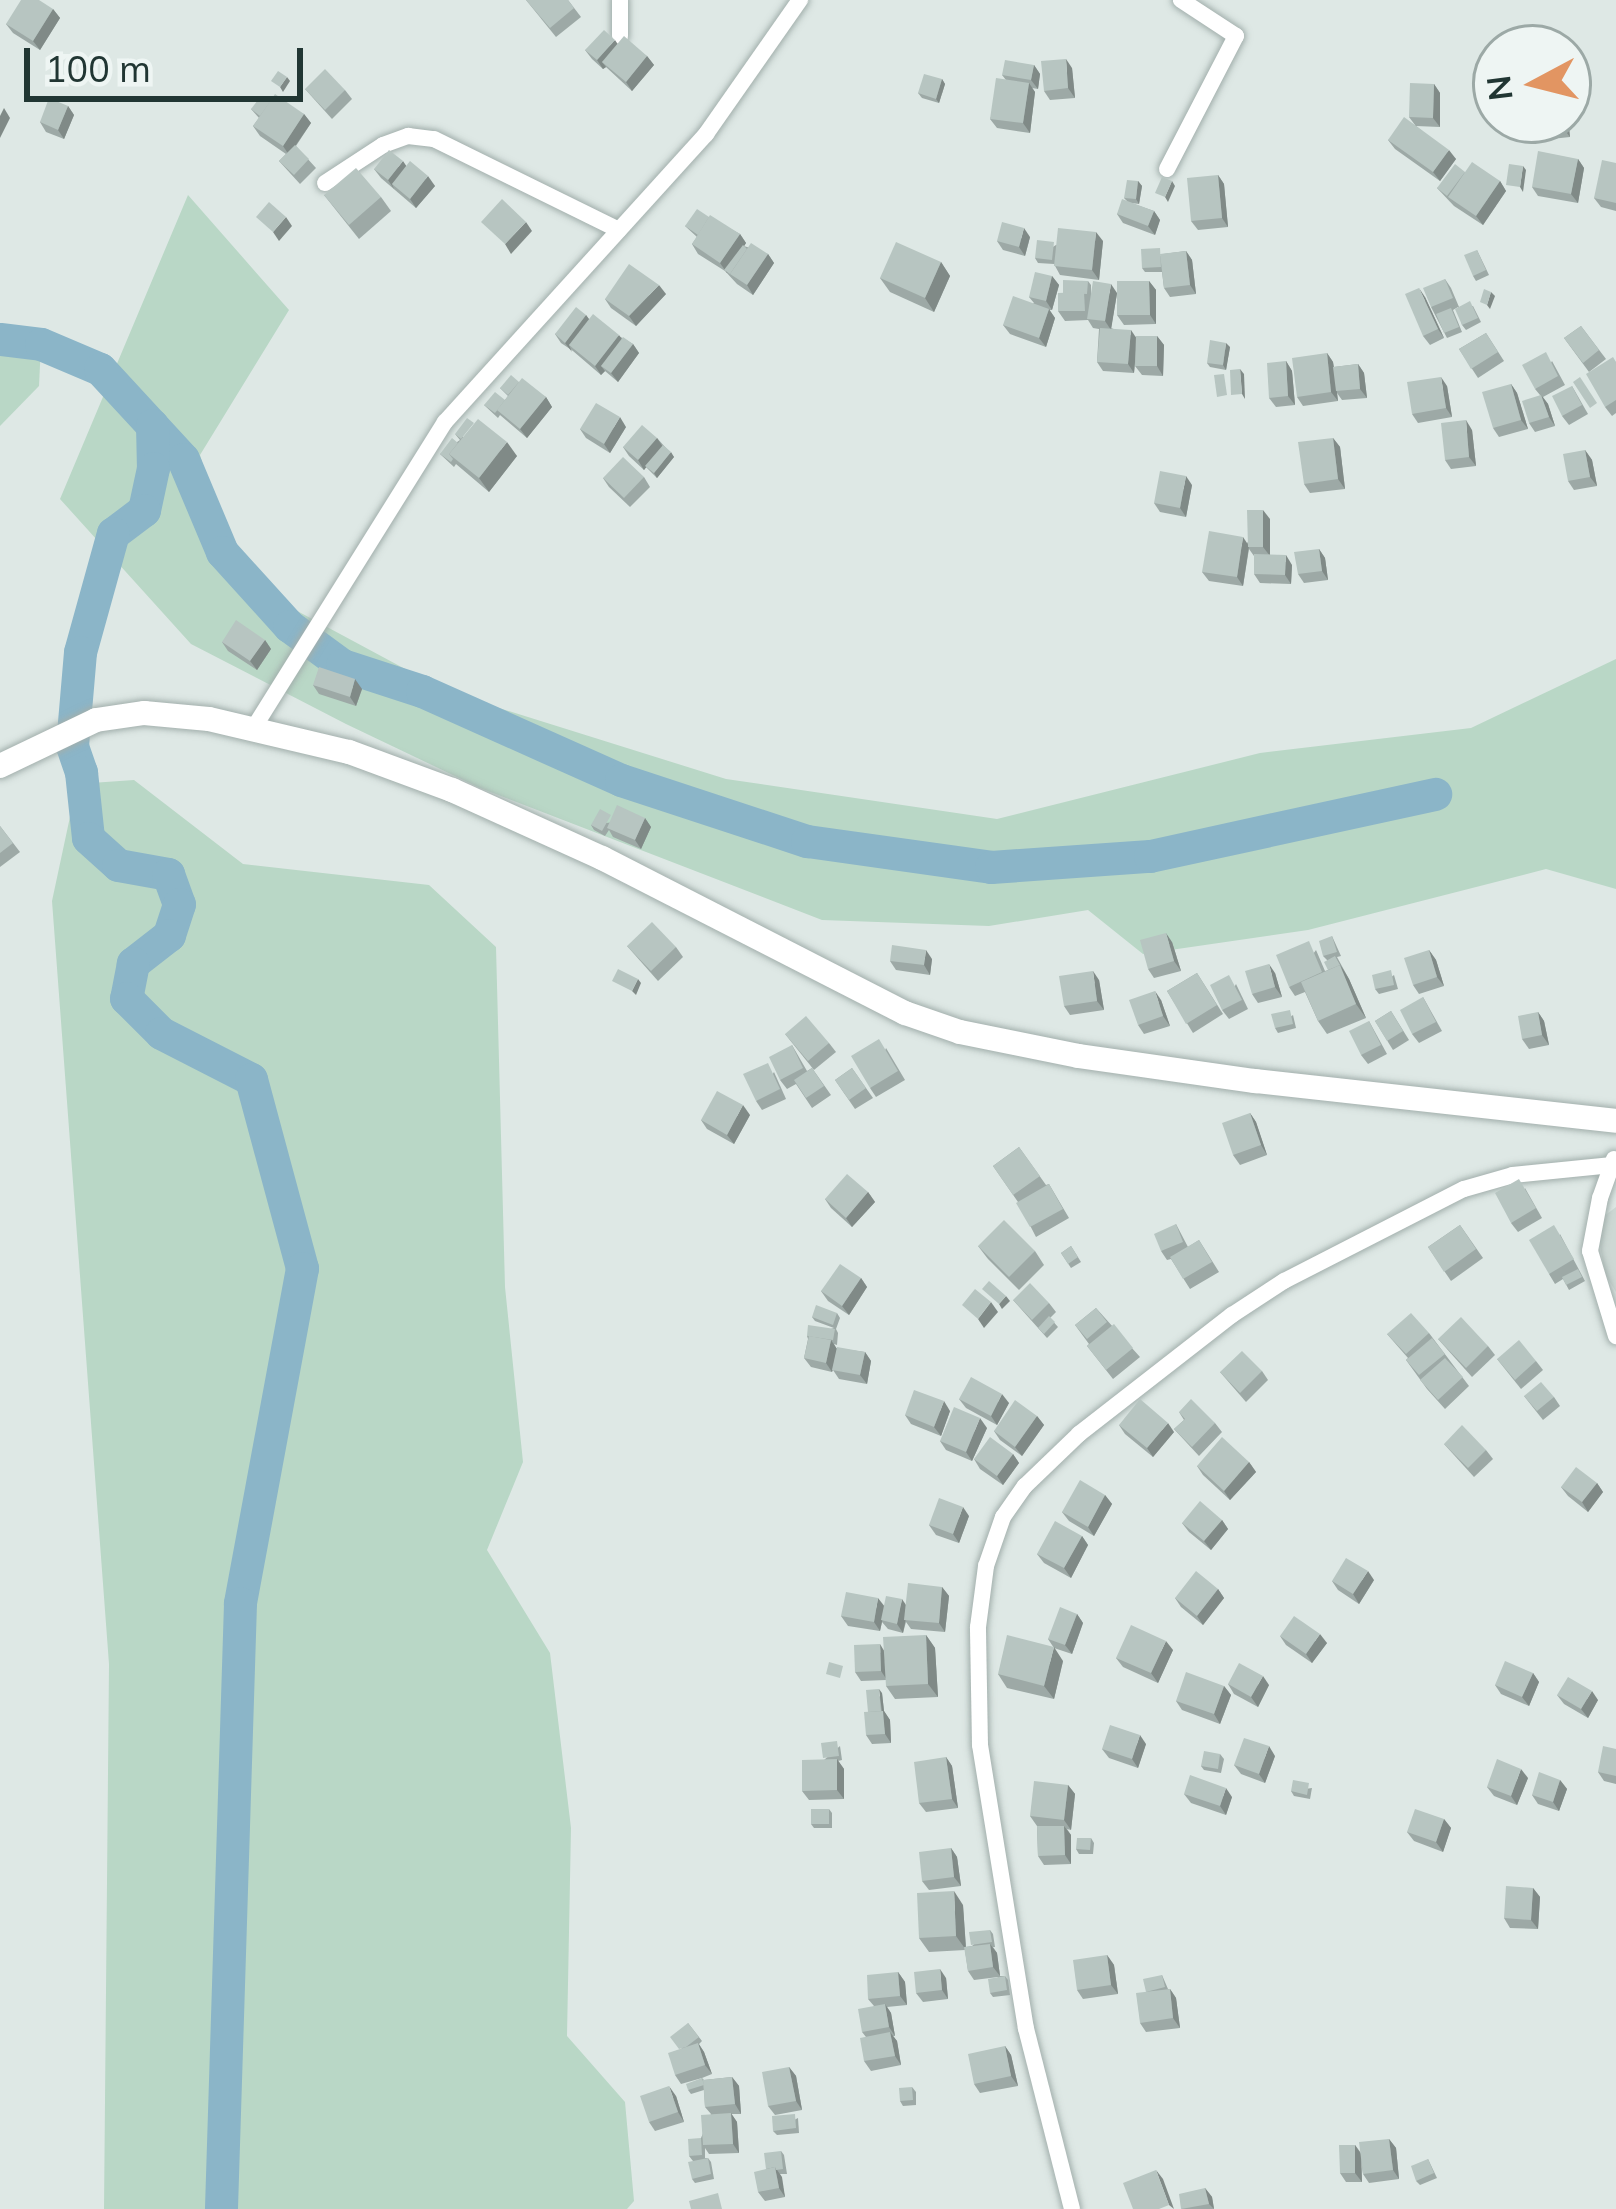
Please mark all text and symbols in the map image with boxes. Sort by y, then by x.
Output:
scale bar [30,24,309,98]
north arrow [1472,24,1592,144]
text: 100 m [45,46,151,91]
text: N [1477,73,1521,103]

